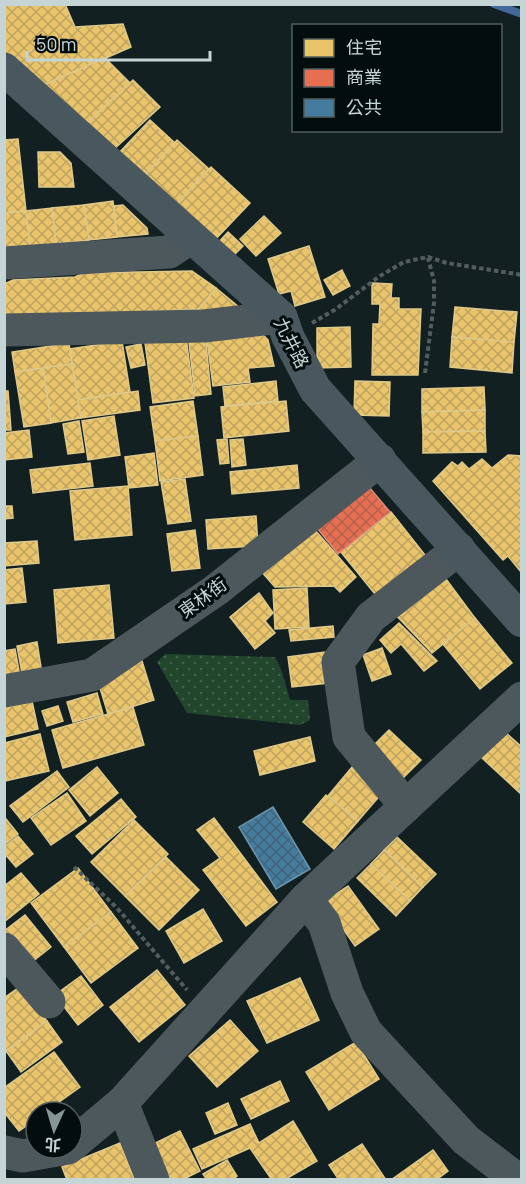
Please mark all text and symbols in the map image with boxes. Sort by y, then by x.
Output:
scale bar [27,24,210,62]
legend [292,24,502,132]
text: 50 m [36,32,76,56]
text: 住宅 [346,35,382,59]
text: 商業 [346,65,382,89]
text: 公共 [346,95,382,119]
street label: 九井路 [269,313,315,372]
street label: 東林街 [174,572,231,623]
north arrow [24,1100,84,1160]
text: 北 [44,1133,62,1156]

